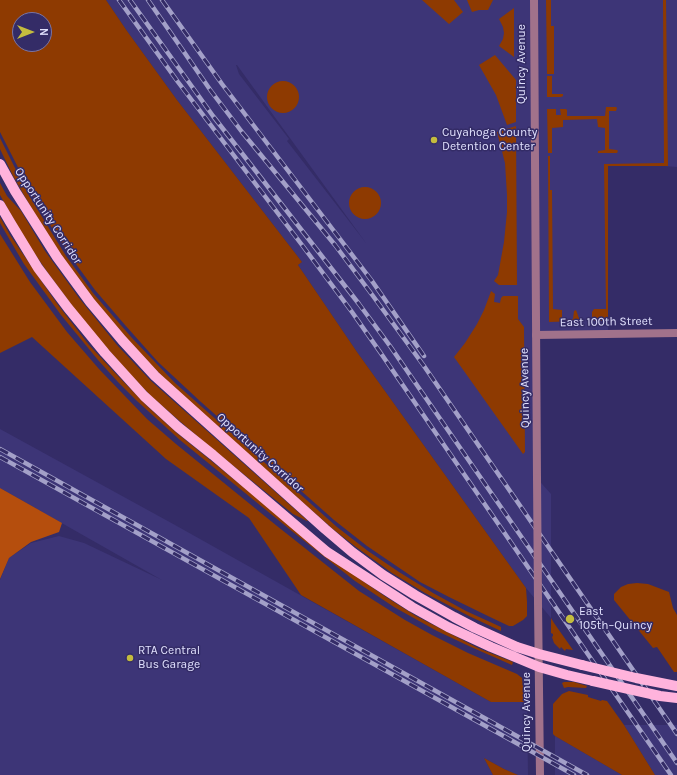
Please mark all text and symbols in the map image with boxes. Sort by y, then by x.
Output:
north arrow [12,12,52,52]
street label: Quincy Avenue [515,24,529,104]
text: N [37,28,50,36]
place label: Cuyahoga County Detention Center [442,126,537,154]
marker: Cuyahoga County Detention Center [429,135,439,145]
street label: Opportunity Corridor [11,165,85,267]
street label: East 100th Street [559,314,653,330]
street label: Quincy Avenue [517,348,533,428]
street label: Opportunity Corridor [213,410,307,496]
place label: East 105th–Quincy [579,605,652,633]
marker: East 105th–Quincy [564,613,576,625]
place label: RTA Central Bus Garage [138,644,200,672]
marker: RTA Central Bus Garage [125,653,135,663]
street label: Quincy Avenue [520,672,534,752]

